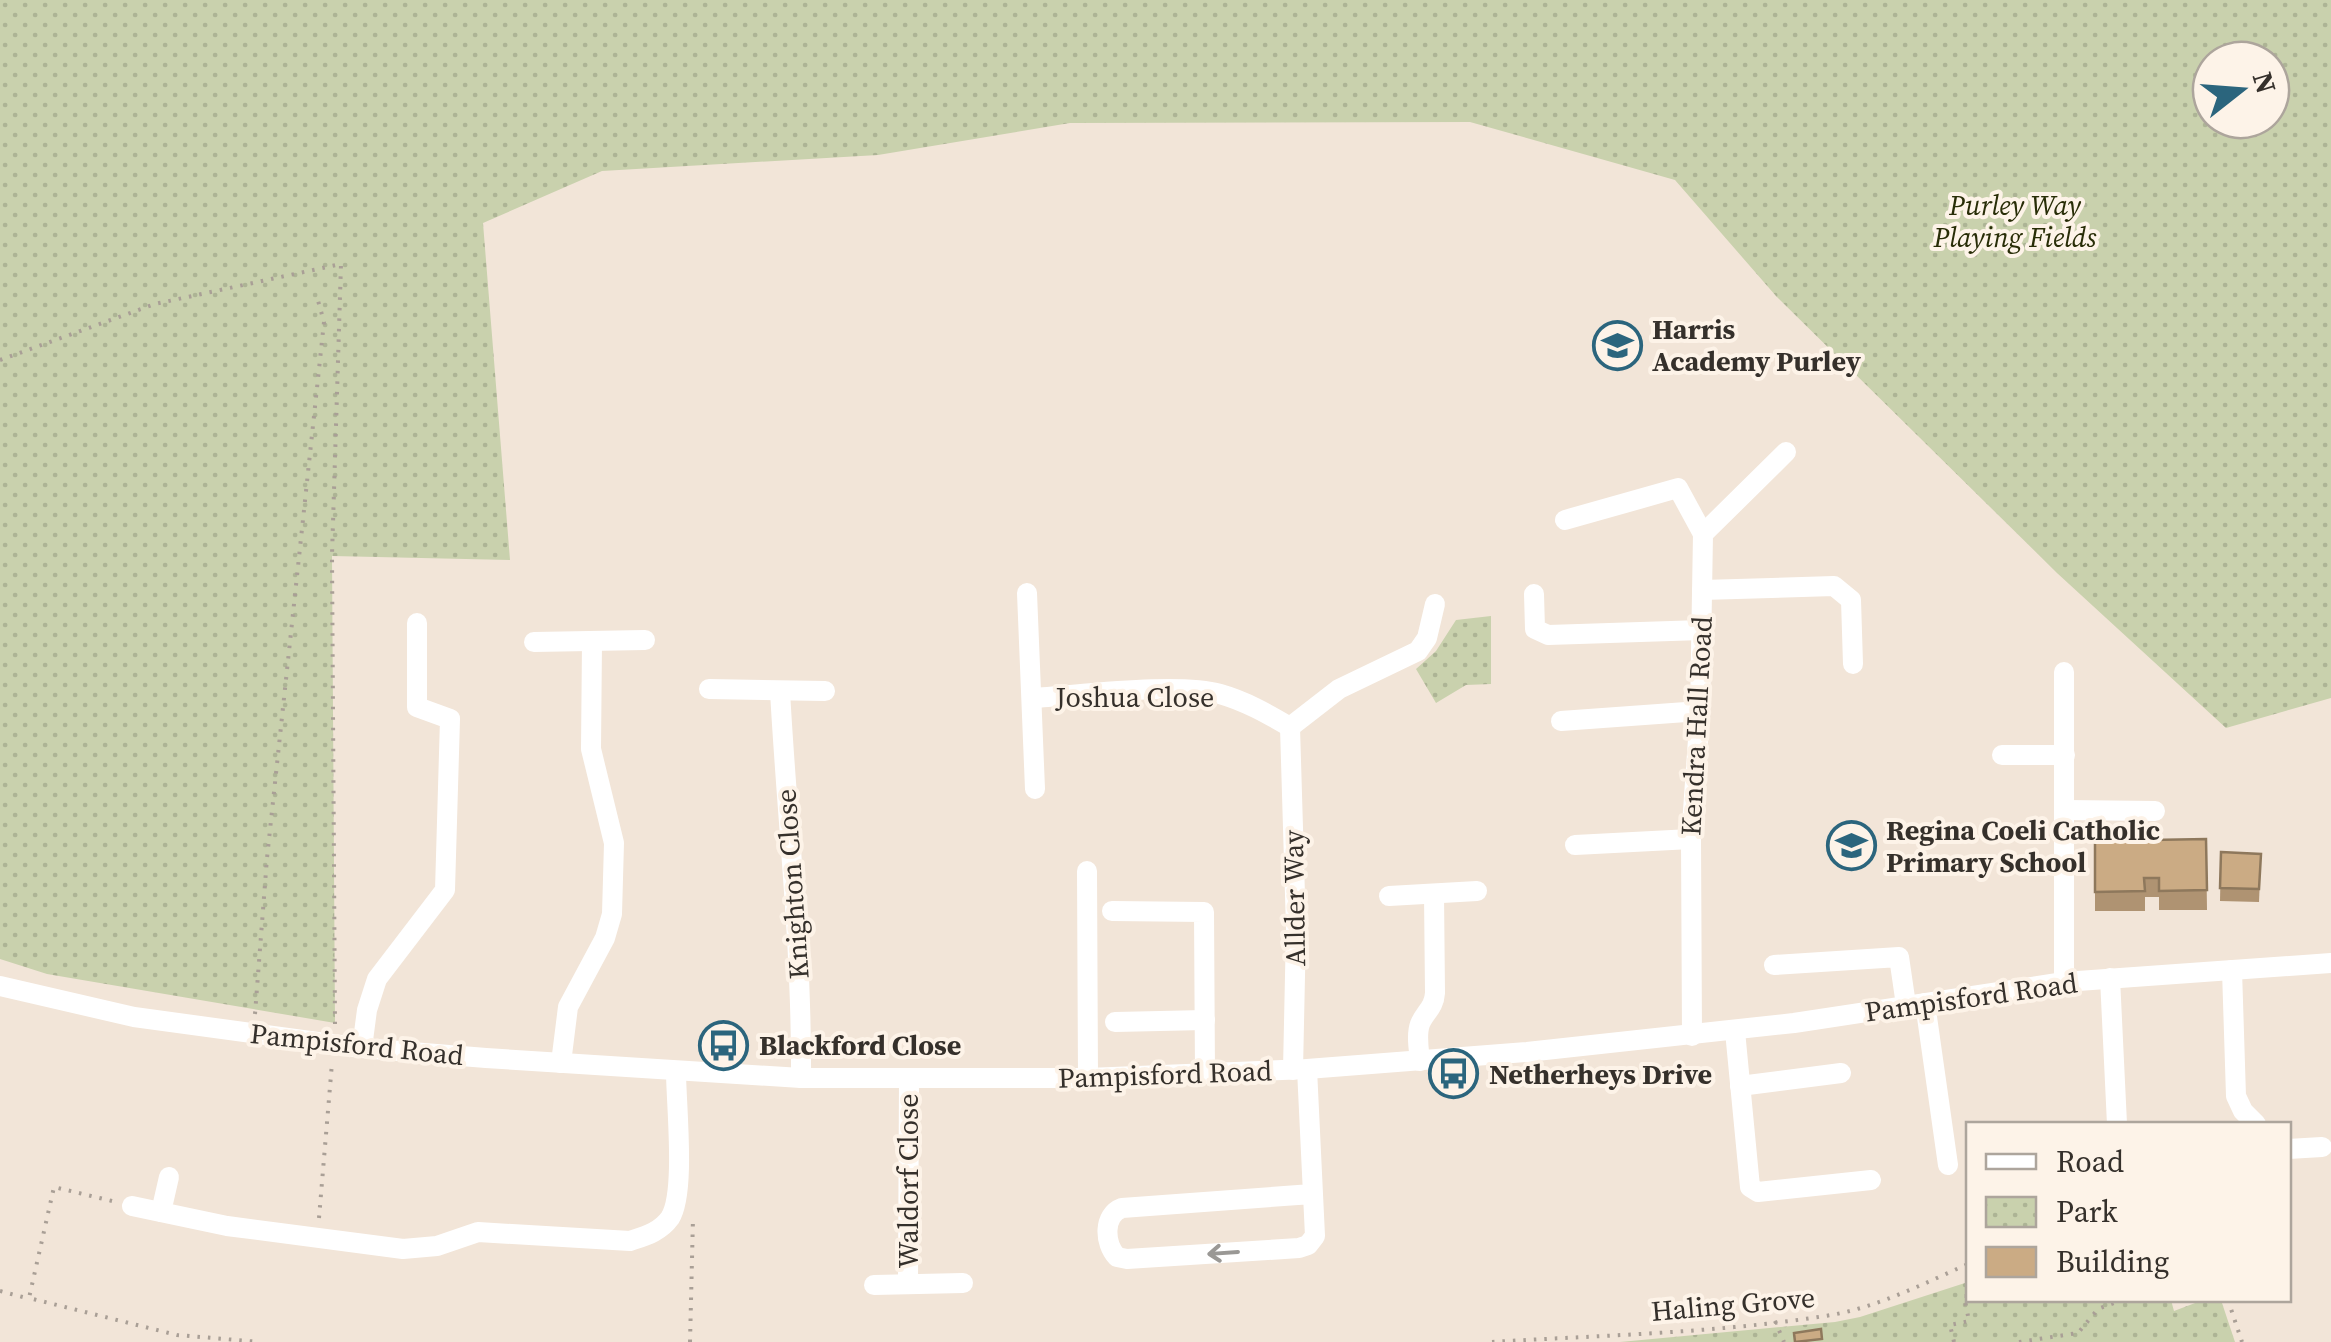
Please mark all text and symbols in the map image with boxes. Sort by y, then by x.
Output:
north arrow [2191,40,2291,140]
text: N [2244,67,2286,98]
park label: Purley Way Playing Fields [1933,186,2097,256]
place label: Harris Academy Purley [1652,310,1861,380]
school or university icon: Harris Academy Purley [1591,319,1643,371]
street label: Kendra Hall Road [1671,615,1721,837]
street label: Joshua Close [1055,678,1214,716]
street label: Knighton Close [766,788,818,980]
place label: Regina Coeli Catholic Primary School [1886,811,2160,881]
school or university icon: Regina Coeli Catholic Primary School [1825,820,1877,872]
street label: Allder Way [1274,829,1314,966]
street label: Pampisford Road [1862,963,2080,1031]
street label: Pampisford Road [248,1014,466,1074]
bus stop icon: Blackford Close [698,1019,750,1071]
place label: Blackford Close [759,1026,961,1064]
bus stop icon: Netherheys Drive [1428,1048,1480,1100]
street label: Pampisford Road [1057,1051,1273,1097]
place label: Netherheys Drive [1489,1055,1712,1093]
street label: Waldorf Close [889,1094,927,1268]
legend [1966,1122,2291,1302]
text: Road [2056,1141,2124,1182]
text: Park [2056,1191,2118,1232]
text: Building [2056,1241,2169,1282]
one-way arrow [1208,1244,1240,1263]
street label: Haling Grove [1649,1278,1817,1330]

